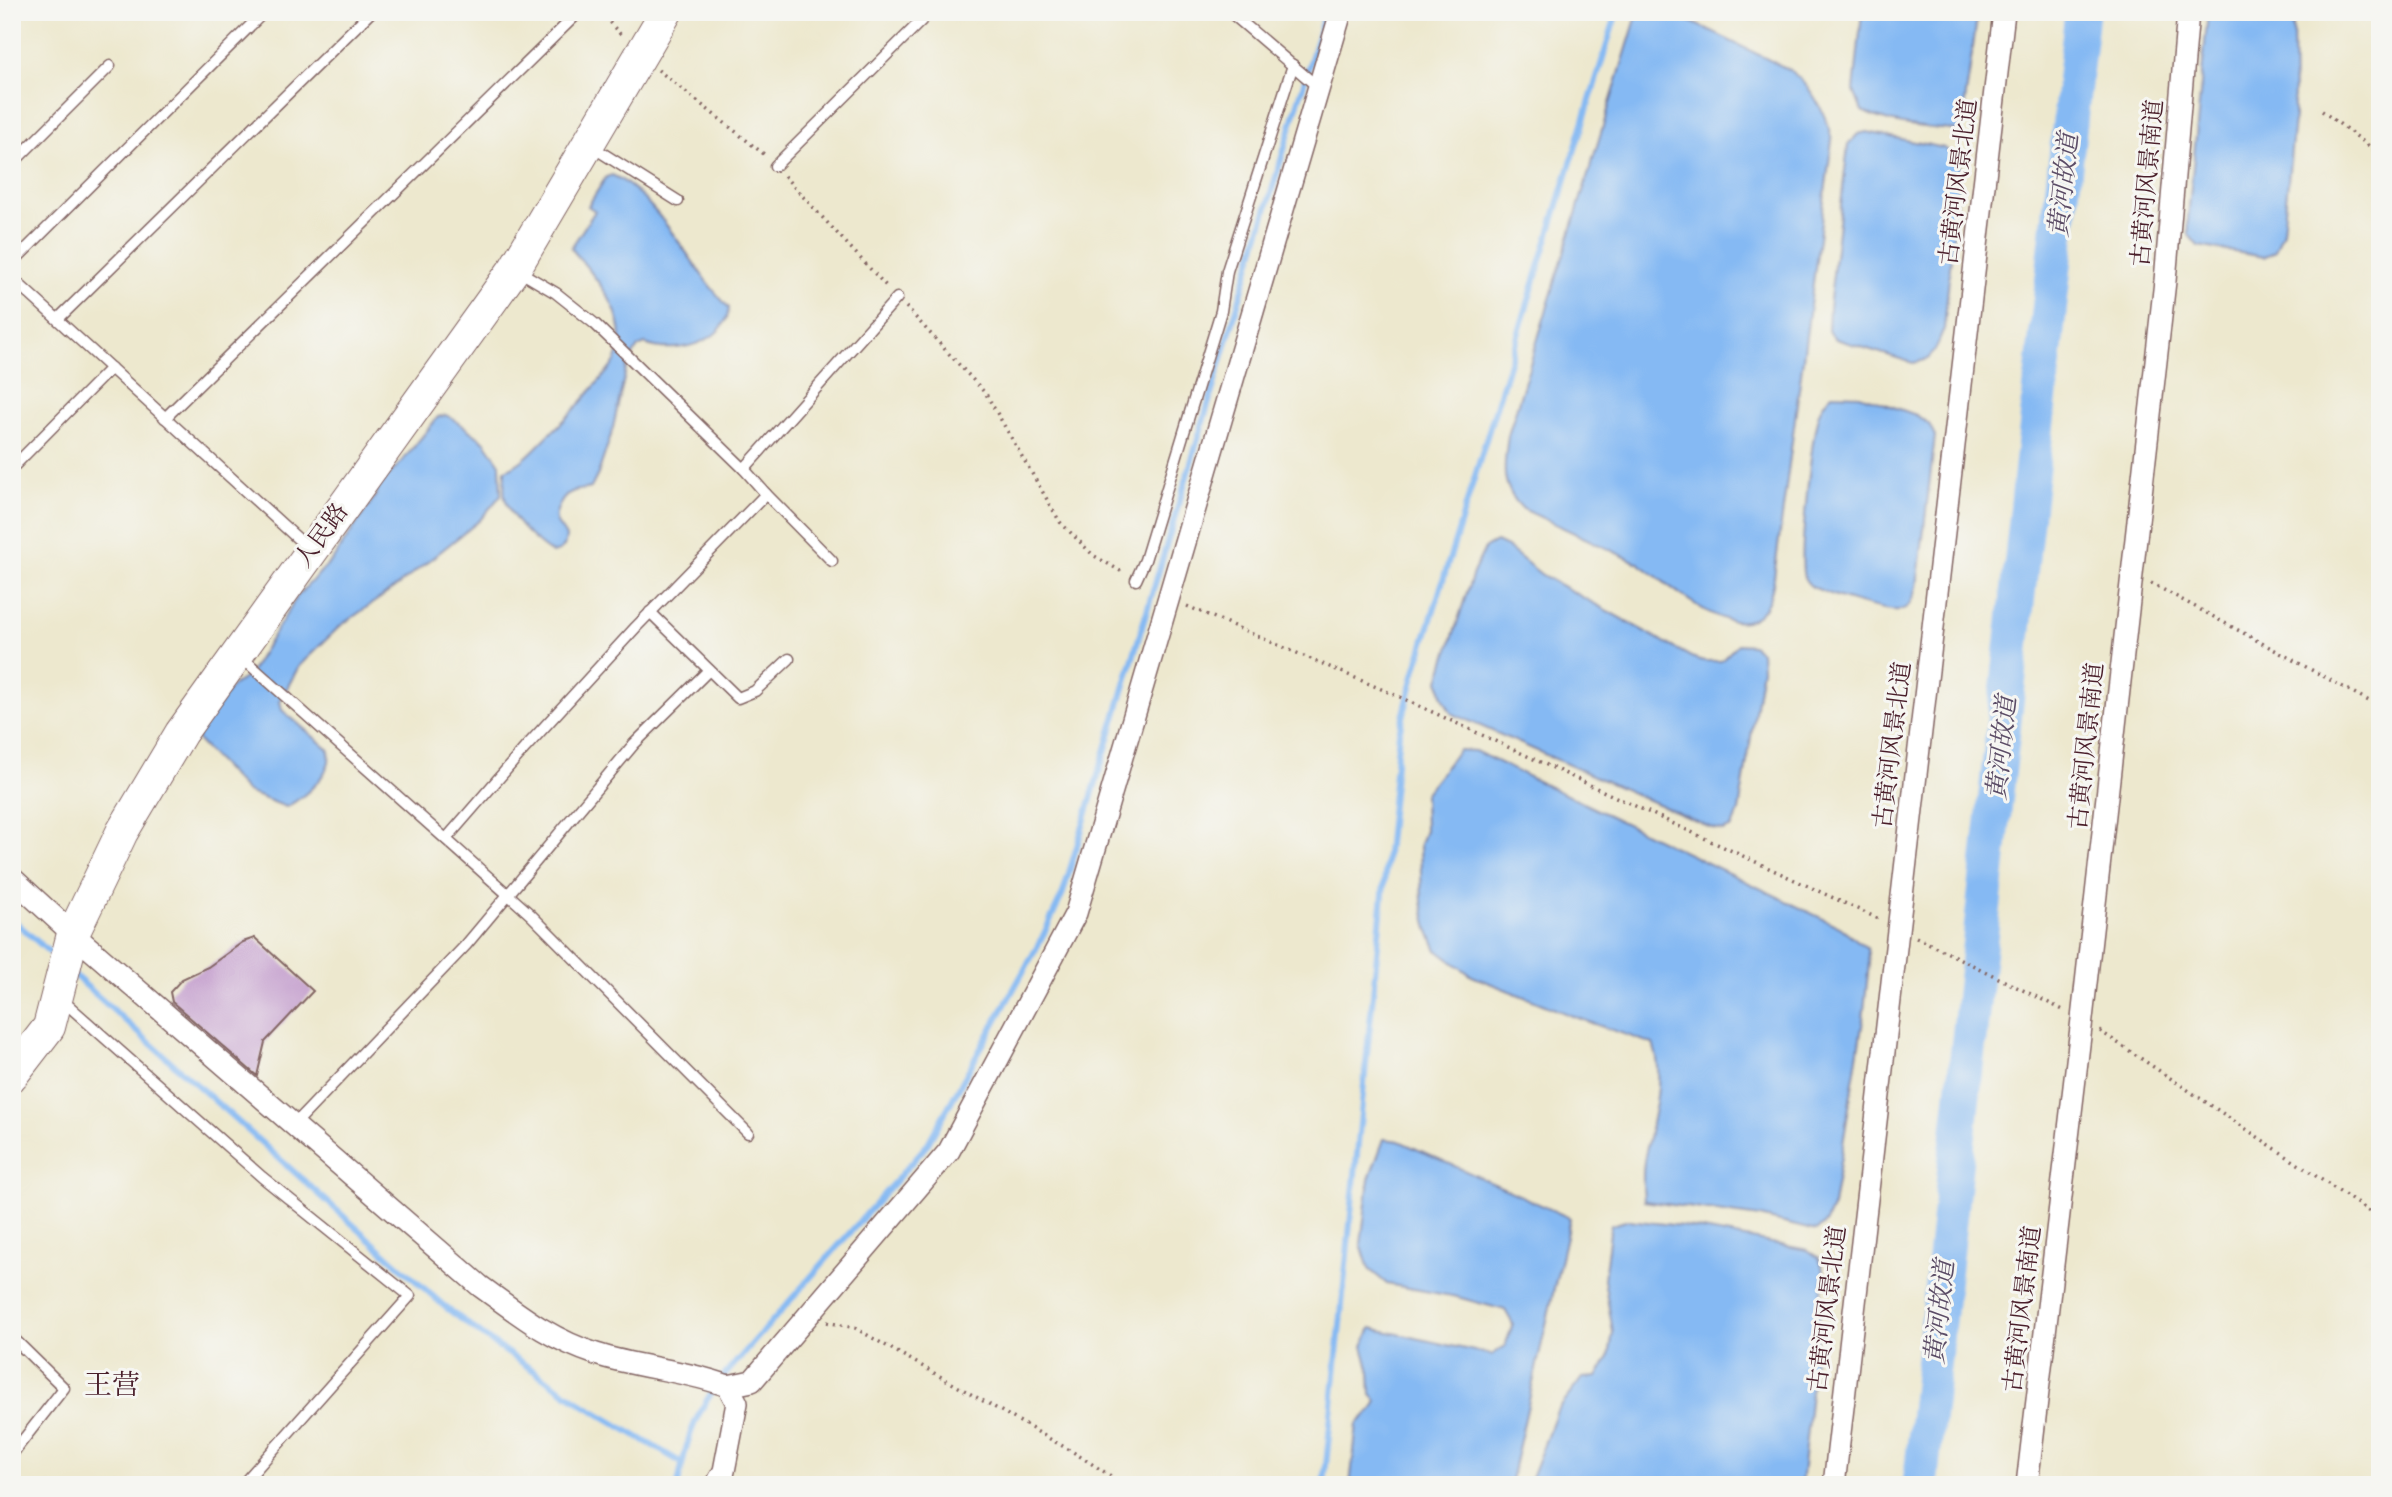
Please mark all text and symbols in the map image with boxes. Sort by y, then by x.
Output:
street label: 古黄河风景北道 [1932,97,1983,267]
street label: 古黄河风景南道 [2124,98,2169,268]
water label: 黄河故道 [2041,128,2086,238]
street label: 人民路 [287,496,354,573]
street label: 古黄河风景北道 [1866,660,1917,830]
street label: 古黄河风景南道 [2061,661,2110,831]
water label: 黄河故道 [1979,691,2024,801]
street label: 古黄河风景北道 [1801,1224,1852,1394]
street label: 古黄河风景南道 [1996,1224,2047,1394]
water label: 黄河故道 [1917,1255,1962,1365]
district label: 王营 [84,1366,140,1402]

